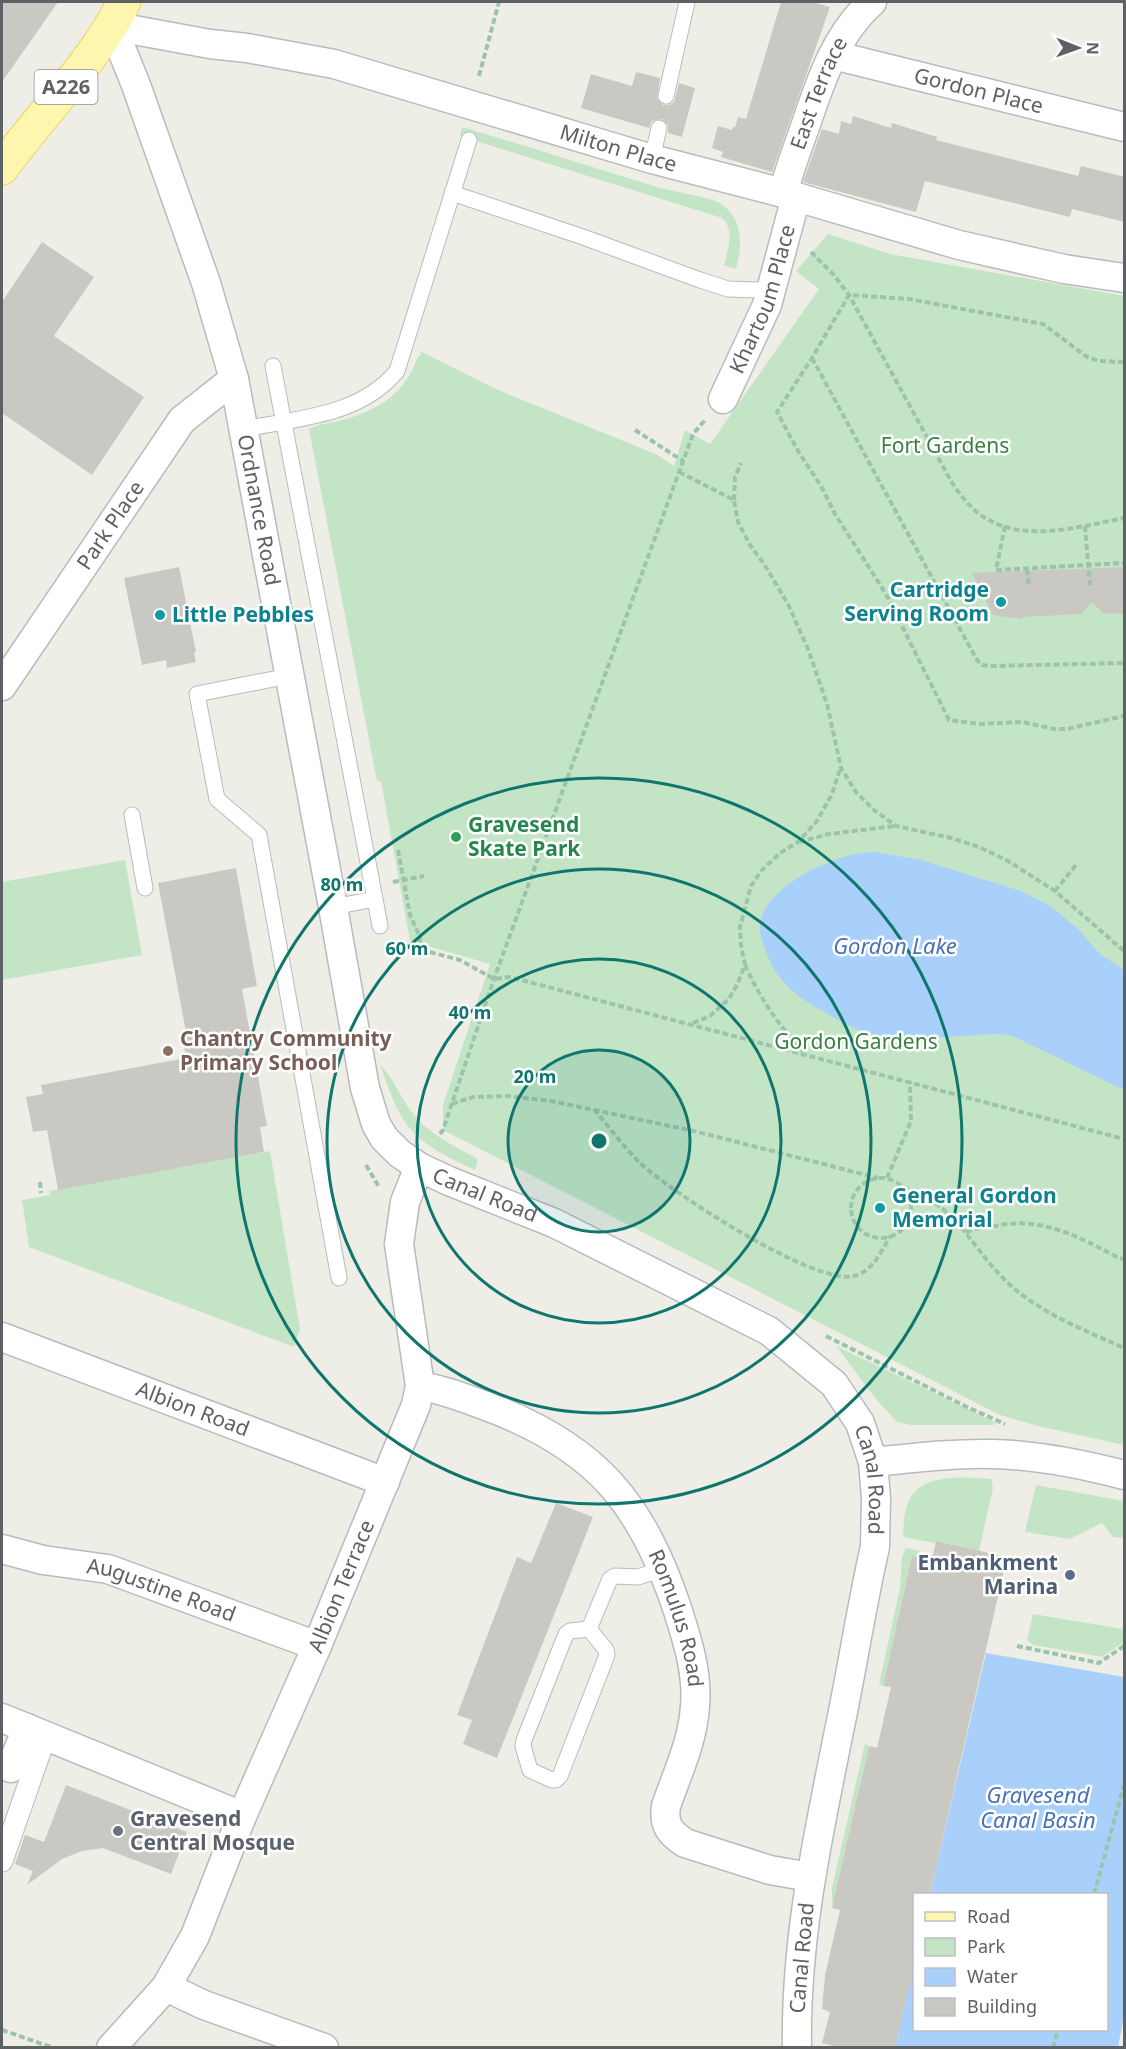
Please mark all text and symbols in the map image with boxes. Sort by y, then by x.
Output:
north arrow [1048,18,1108,78]
street label: East Terrace [783,31,853,153]
text: N [1082,42,1104,55]
street label: Gordon Place [911,61,1046,120]
road number: A226 [34,70,98,104]
street label: Milton Place [557,117,680,178]
street label: Khartoum Place [722,221,801,378]
park label: Fort Gardens [881,431,1009,459]
street label: Ordnance Road [232,432,287,588]
street label: Park Place [70,475,150,575]
place label: Cartridge Serving Room [844,575,989,627]
marker: Cartridge Serving Room [994,595,1008,609]
place label: Little Pebbles [172,600,314,628]
marker: Little Pebbles [153,608,167,622]
place label: Gravesend Skate Park [468,810,581,862]
marker: Gravesend Skate Park [449,830,463,844]
text: 80 m [321,872,363,896]
water label: Gordon Lake [833,930,957,960]
text: 60 m [386,936,428,960]
text: 40 m [449,1000,491,1024]
place label: Chantry Community Primary School [180,1024,392,1076]
park label: Gordon Gardens [774,1027,938,1055]
marker: Chantry Community Primary School [161,1044,175,1058]
text: 20 m [514,1064,556,1088]
centre of rings [589,1131,609,1151]
street label: Canal Road [428,1160,542,1228]
place label: General Gordon Memorial [892,1181,1057,1233]
marker: General Gordon Memorial [873,1201,887,1215]
street label: Albion Road [133,1374,254,1442]
street label: Canal Road [849,1421,891,1535]
street label: Albion Terrace [301,1515,380,1657]
street label: Romulus Road [642,1544,710,1688]
place label: Embankment Marina [917,1548,1058,1600]
street label: Augustine Road [85,1551,240,1628]
marker: Embankment Marina [1063,1568,1077,1582]
water label: Gravesend Canal Basin [980,1779,1096,1834]
place label: Gravesend Central Mosque [130,1804,295,1856]
marker: Gravesend Central Mosque [111,1824,125,1838]
legend [913,1893,1108,2031]
street label: Canal Road [782,1901,820,2014]
text: Road [967,1904,1010,1928]
text: Park [967,1934,1005,1958]
text: Water [967,1964,1018,1988]
text: Building [967,1994,1037,2018]

